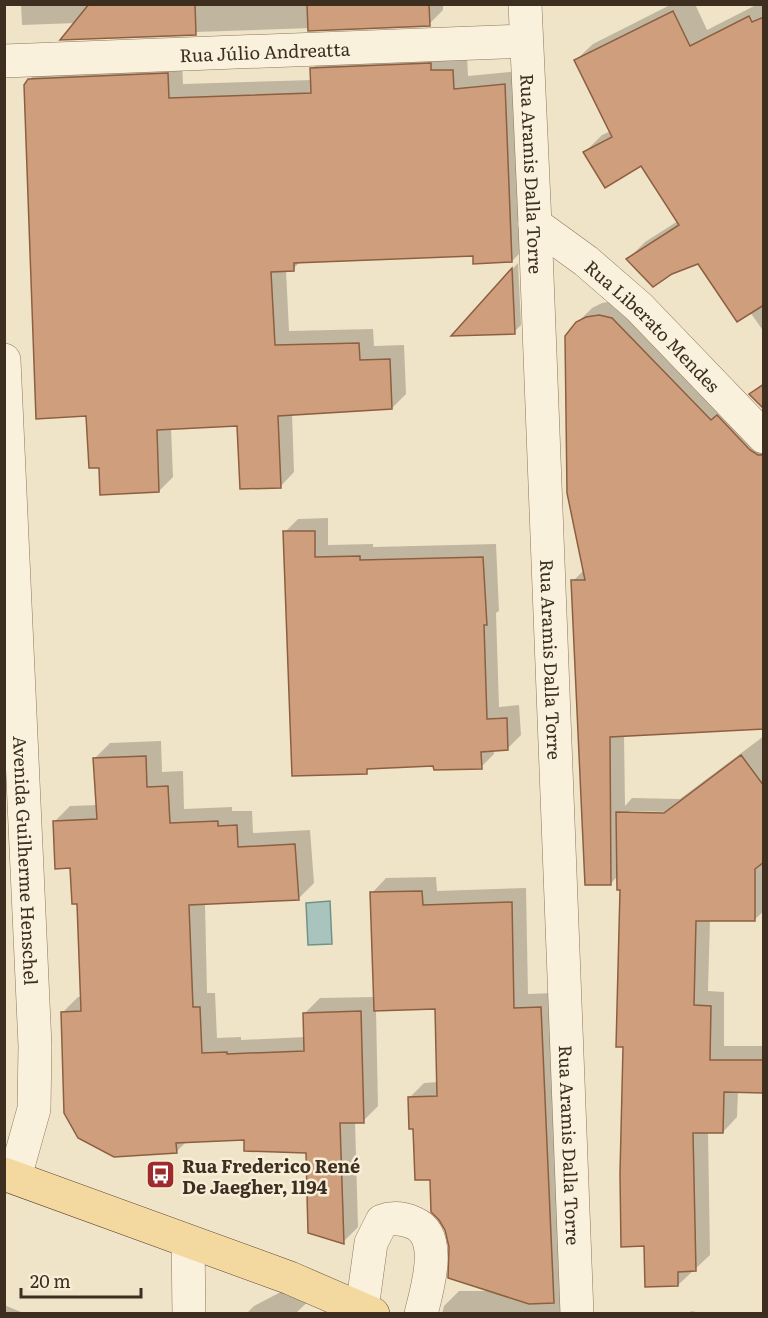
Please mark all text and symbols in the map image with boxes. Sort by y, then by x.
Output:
street label: Rua Júlio Andreatta [179,34,351,68]
street label: Rua Aramis Dalla Torre [515,73,550,275]
street label: Rua Liberato Mendes [579,253,727,398]
street label: Rua Aramis Dalla Torre [534,559,569,760]
street label: Avenida Guilherme Henschel [7,735,46,986]
street label: Rua Aramis Dalla Torre [553,1044,588,1246]
place label: Rua Frederico René De Jaegher, 1194 [182,1152,360,1200]
bus stop icon: Rua Frederico René De Jaegher, 1194 [145,1159,177,1191]
scale bar [21,1261,141,1299]
text: 20 m [30,1267,71,1294]

